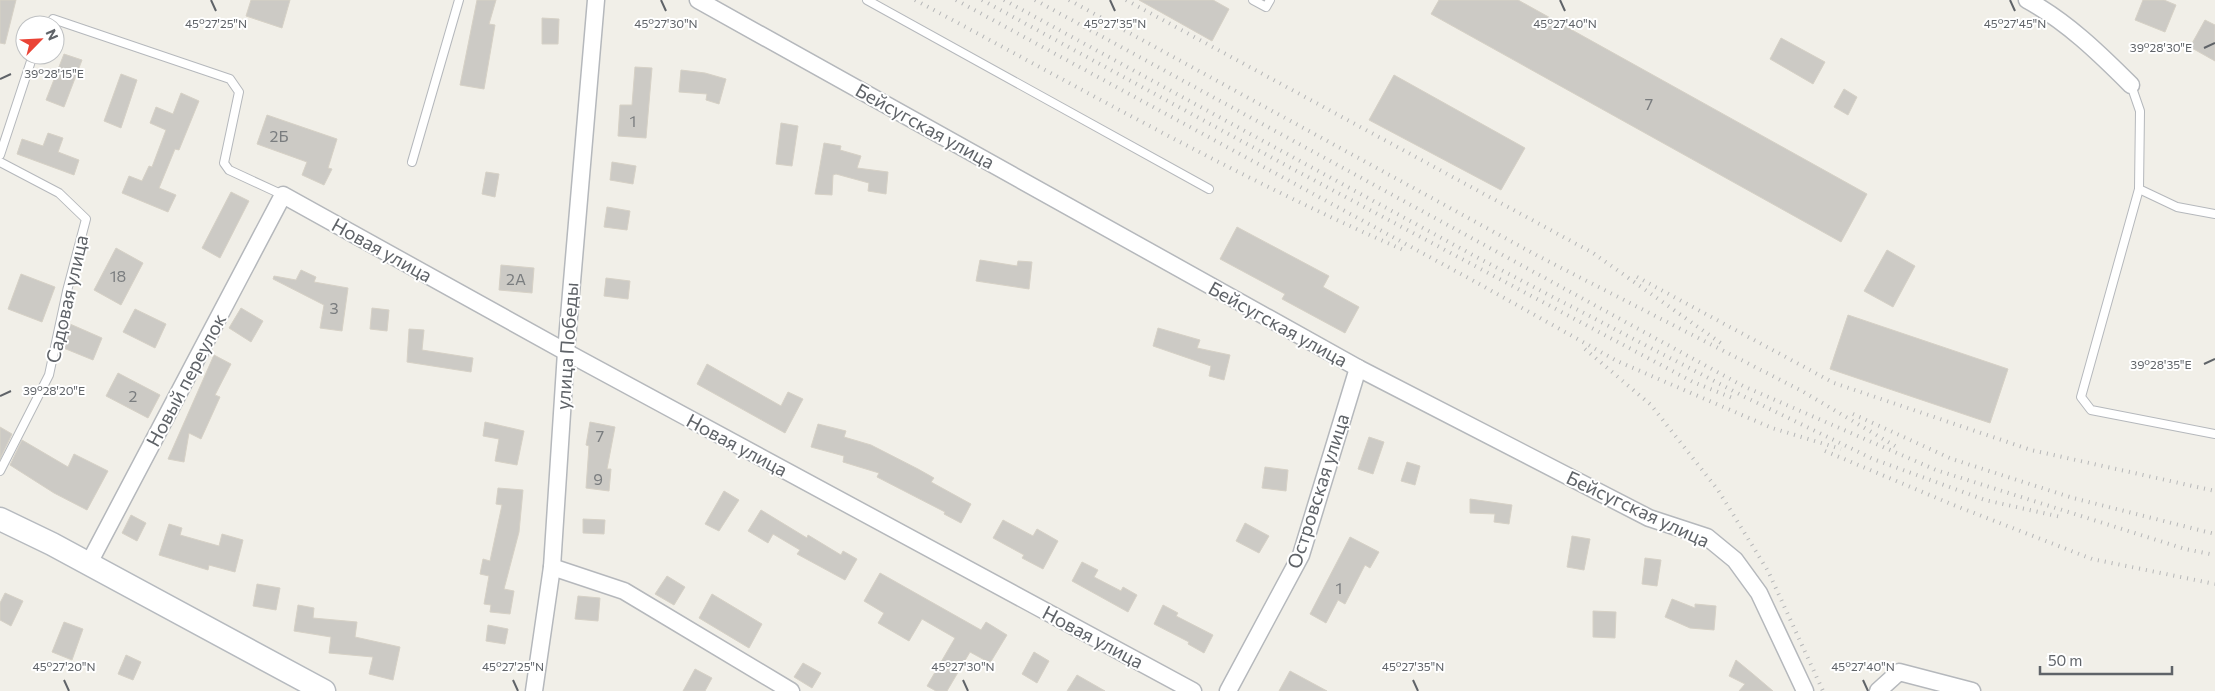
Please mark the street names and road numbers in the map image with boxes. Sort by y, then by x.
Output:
street label: Бейсугская улица [852,78,999,173]
street label: Новая улица [328,213,436,287]
street label: Садовая улица [41,233,92,365]
street label: Бейсугская улица [1205,276,1352,371]
street label: улица Победы [551,282,582,410]
street label: Новый переулок [141,309,230,450]
street label: Новая улица [683,408,792,481]
street label: Островская улица [1282,411,1353,571]
street label: Бейсугская улица [1563,465,1713,552]
street label: Новая улица [1039,600,1148,673]

